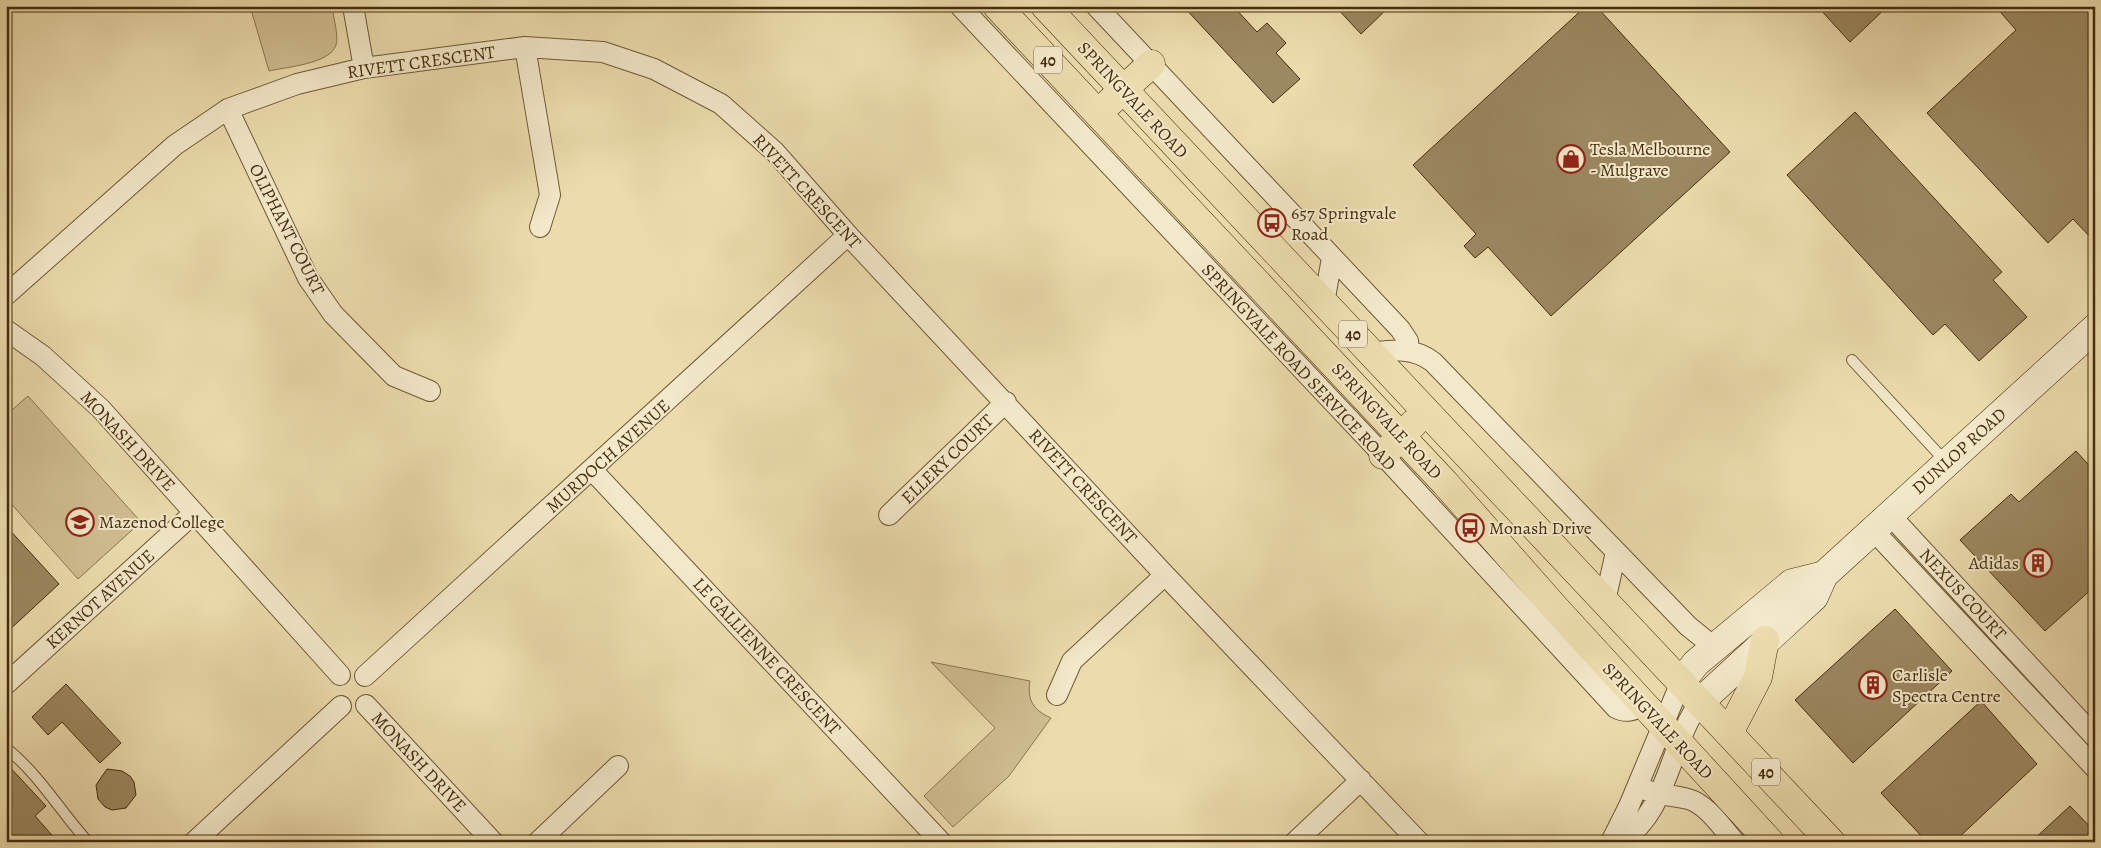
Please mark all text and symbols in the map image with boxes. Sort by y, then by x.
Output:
street label: SPRINGVALE ROAD [1072,36,1194,164]
street label: RIVETT CRESCENT [345,40,497,84]
road number: 40 [1034,46,1062,74]
street label: RIVETT CRESCENT [747,128,867,254]
place label: Tesla Melbourne - Mulgrave [1590,137,1710,182]
shop icon: Tesla Melbourne - Mulgrave [1556,144,1586,174]
street label: OLIPHANT COURT [244,159,330,299]
place label: 657 Springvale Road [1291,201,1397,246]
bus stop icon: 657 Springvale Road [1257,208,1287,238]
street label: SPRINGVALE ROAD SERVICE ROAD [1197,259,1401,475]
road number: 40 [1339,320,1367,348]
street label: SPRINGVALE ROAD [1327,358,1447,484]
street label: MONASH DRIVE [75,386,181,496]
street label: MURDOCH AVENUE [541,394,675,518]
street label: DUNLOP ROAD [1907,402,2011,500]
street label: ELLERY COURT [896,409,998,509]
street label: RIVETT CRESCENT [1023,423,1143,549]
school or university icon: Mazenod College [65,507,95,537]
place label: Mazenod College [99,510,224,534]
bus stop icon: Monash Drive [1455,513,1485,543]
place label: Monash Drive [1489,516,1592,540]
street label: NEXUS COURT [1914,543,2012,645]
street label: KERNOT AVENUE [40,544,160,654]
building icon: Adidas [2023,548,2053,578]
place label: Adidas [1968,551,2019,575]
street label: LE GALLIENNE CRESCENT [688,572,846,740]
street label: SPRINGVALE ROAD [1597,657,1719,785]
place label: Carlisle Spectra Centre [1892,663,2001,708]
building icon: Carlisle Spectra Centre [1858,670,1888,700]
street label: MONASH DRIVE [366,707,472,817]
road number: 40 [1752,759,1780,786]

